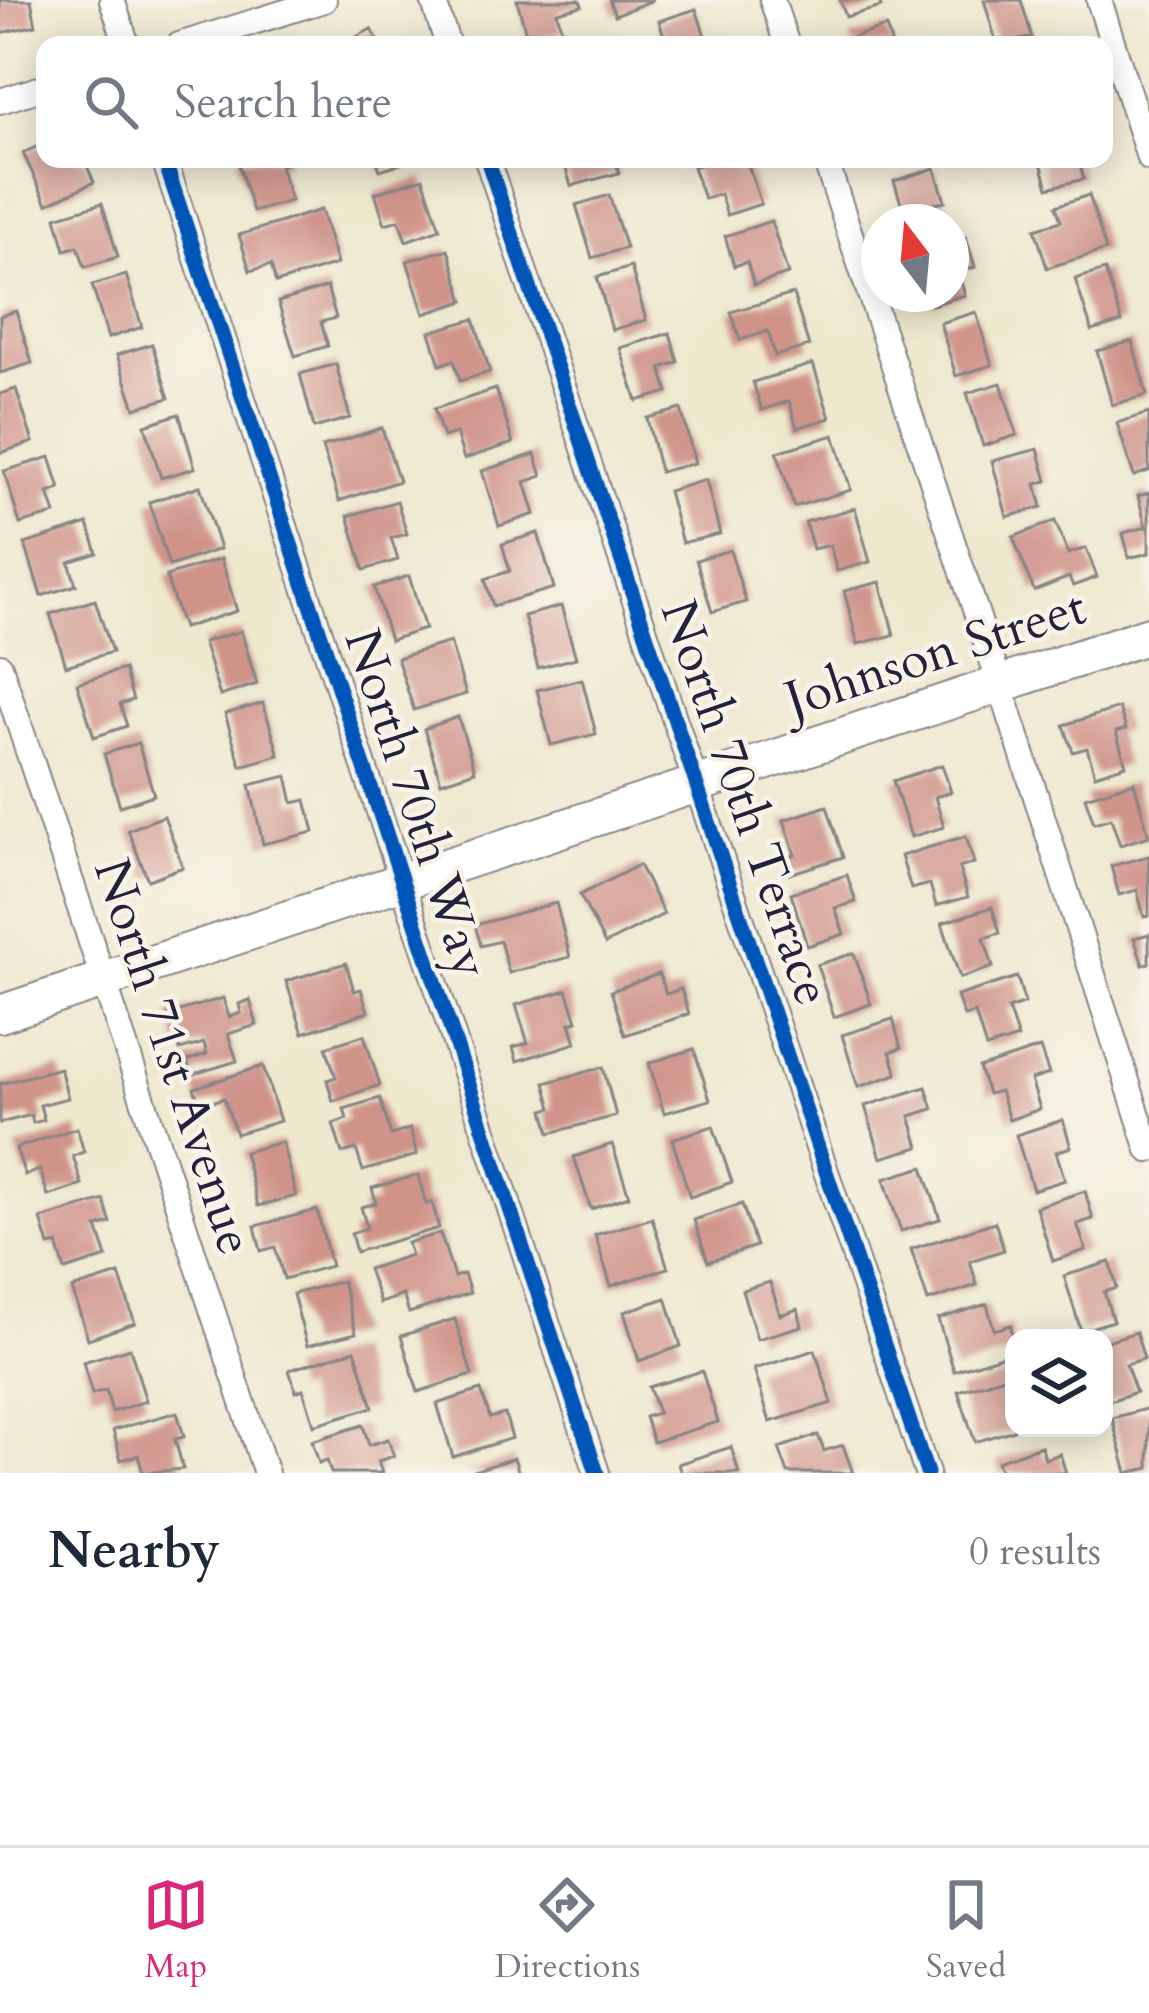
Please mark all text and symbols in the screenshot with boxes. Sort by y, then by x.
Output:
search box [36,36,1113,168]
icon: search [78,69,144,135]
text: Search here [174,72,392,133]
north arrow [861,204,969,312]
street label: Johnson Street [770,572,1095,738]
street label: North 70th Terrace [643,591,847,1014]
street label: North 70th Way [327,620,505,987]
street label: North 71st Avenue [76,850,270,1263]
map controls [1005,1329,1113,1437]
button: layers [1005,1329,1113,1437]
text: Nearby [48,1516,220,1586]
text: 0 results [969,1525,1101,1578]
tab: Map [143,1872,209,1989]
tab: Directions [495,1872,640,1989]
tab: Saved [926,1872,1006,1989]

